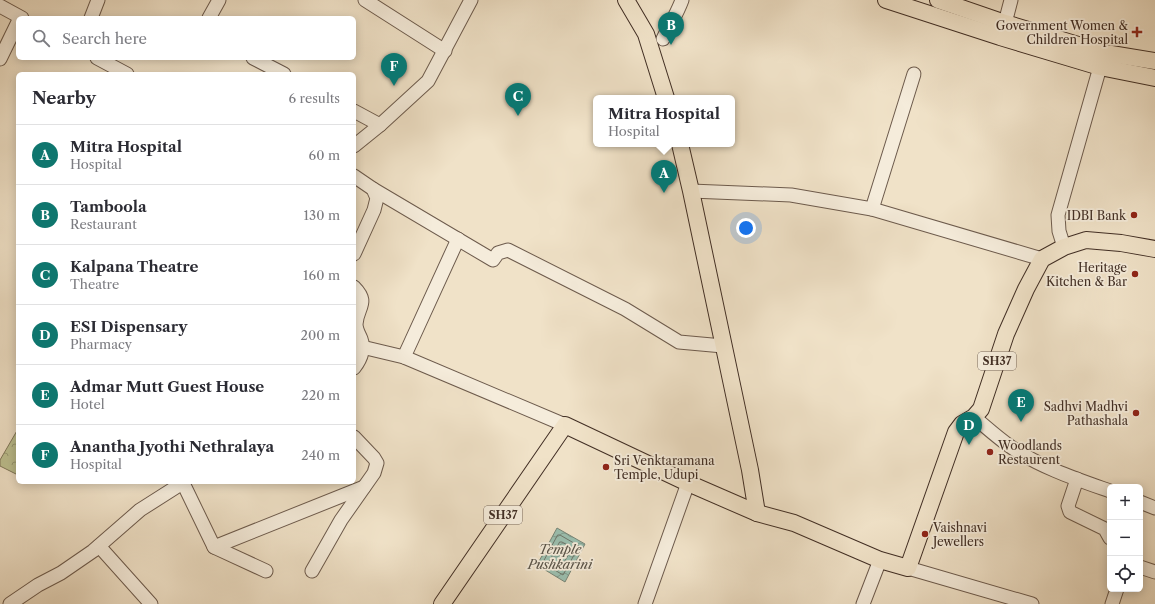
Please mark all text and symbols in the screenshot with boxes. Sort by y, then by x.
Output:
pin: B [658,12,684,45]
search box [16,16,356,60]
place label: Government Women & Children Hospital [996,18,1128,47]
marker: Government Women & Children Hospital [1131,26,1143,38]
icon: search [30,27,52,49]
text: Search here [62,29,147,48]
pin: F [381,53,407,86]
pin: C [505,83,531,116]
text: Nearby [32,88,96,108]
text: 6 results [289,90,340,106]
popup [593,95,735,147]
text: Mitra Hospital [608,104,720,123]
text: Hospital [608,123,660,139]
text: Mitra Hospital [70,137,182,156]
text: A [40,147,50,163]
text: 60 m [309,147,340,163]
text: Hospital [70,156,122,172]
pin: A [651,160,677,193]
text: Tamboola [70,197,147,216]
text: B [40,207,50,223]
text: 130 m [304,207,340,223]
place label: IDBI Bank [1067,208,1127,223]
marker: IDBI Bank [1129,210,1139,220]
text: Restaurant [70,216,137,232]
your location [736,218,756,238]
text: Kalpana Theatre [70,257,198,276]
place label: Heritage Kitchen & Bar [1046,260,1127,289]
text: C [40,267,50,283]
text: 160 m [303,267,340,283]
marker: Heritage Kitchen & Bar [1130,269,1140,279]
text: Theatre [70,276,119,292]
text: ESI Dispensary [70,317,187,336]
text: D [39,327,51,343]
text: 200 m [300,327,340,343]
text: Pharmacy [70,336,132,352]
road number: SH37 [978,352,1016,370]
text: Admar Mutt Guest House [70,377,264,396]
text: E [40,387,50,403]
text: 220 m [301,387,340,403]
pin: E [1008,389,1034,422]
text: Hotel [70,396,105,412]
place label: Sadhvi Madhvi Pathashala [1044,399,1129,428]
marker: Sadhvi Madhvi Pathashala [1131,408,1141,418]
pin: D [956,412,982,445]
text: Anantha Jyothi Nethralaya [70,437,274,456]
place label: Woodlands Restaurent [997,438,1062,467]
text: F [41,447,49,463]
text: 240 m [301,447,340,463]
marker: Woodlands Restaurent [985,447,995,457]
place label: Sri Venktaramana Temple, Udupi [614,453,715,482]
text: Hospital [70,456,122,472]
marker: Sri Venktaramana Temple, Udupi [601,462,611,472]
map controls [1107,484,1143,592]
button: + [1107,484,1143,520]
road number: SH37 [484,506,522,524]
place label: Vaishnavi Jewellers [931,520,987,549]
button: − [1107,520,1143,556]
marker: Vaishnavi Jewellers [920,529,930,539]
water label: Temple Pushkarini [527,541,593,572]
button: locate [1107,556,1143,592]

